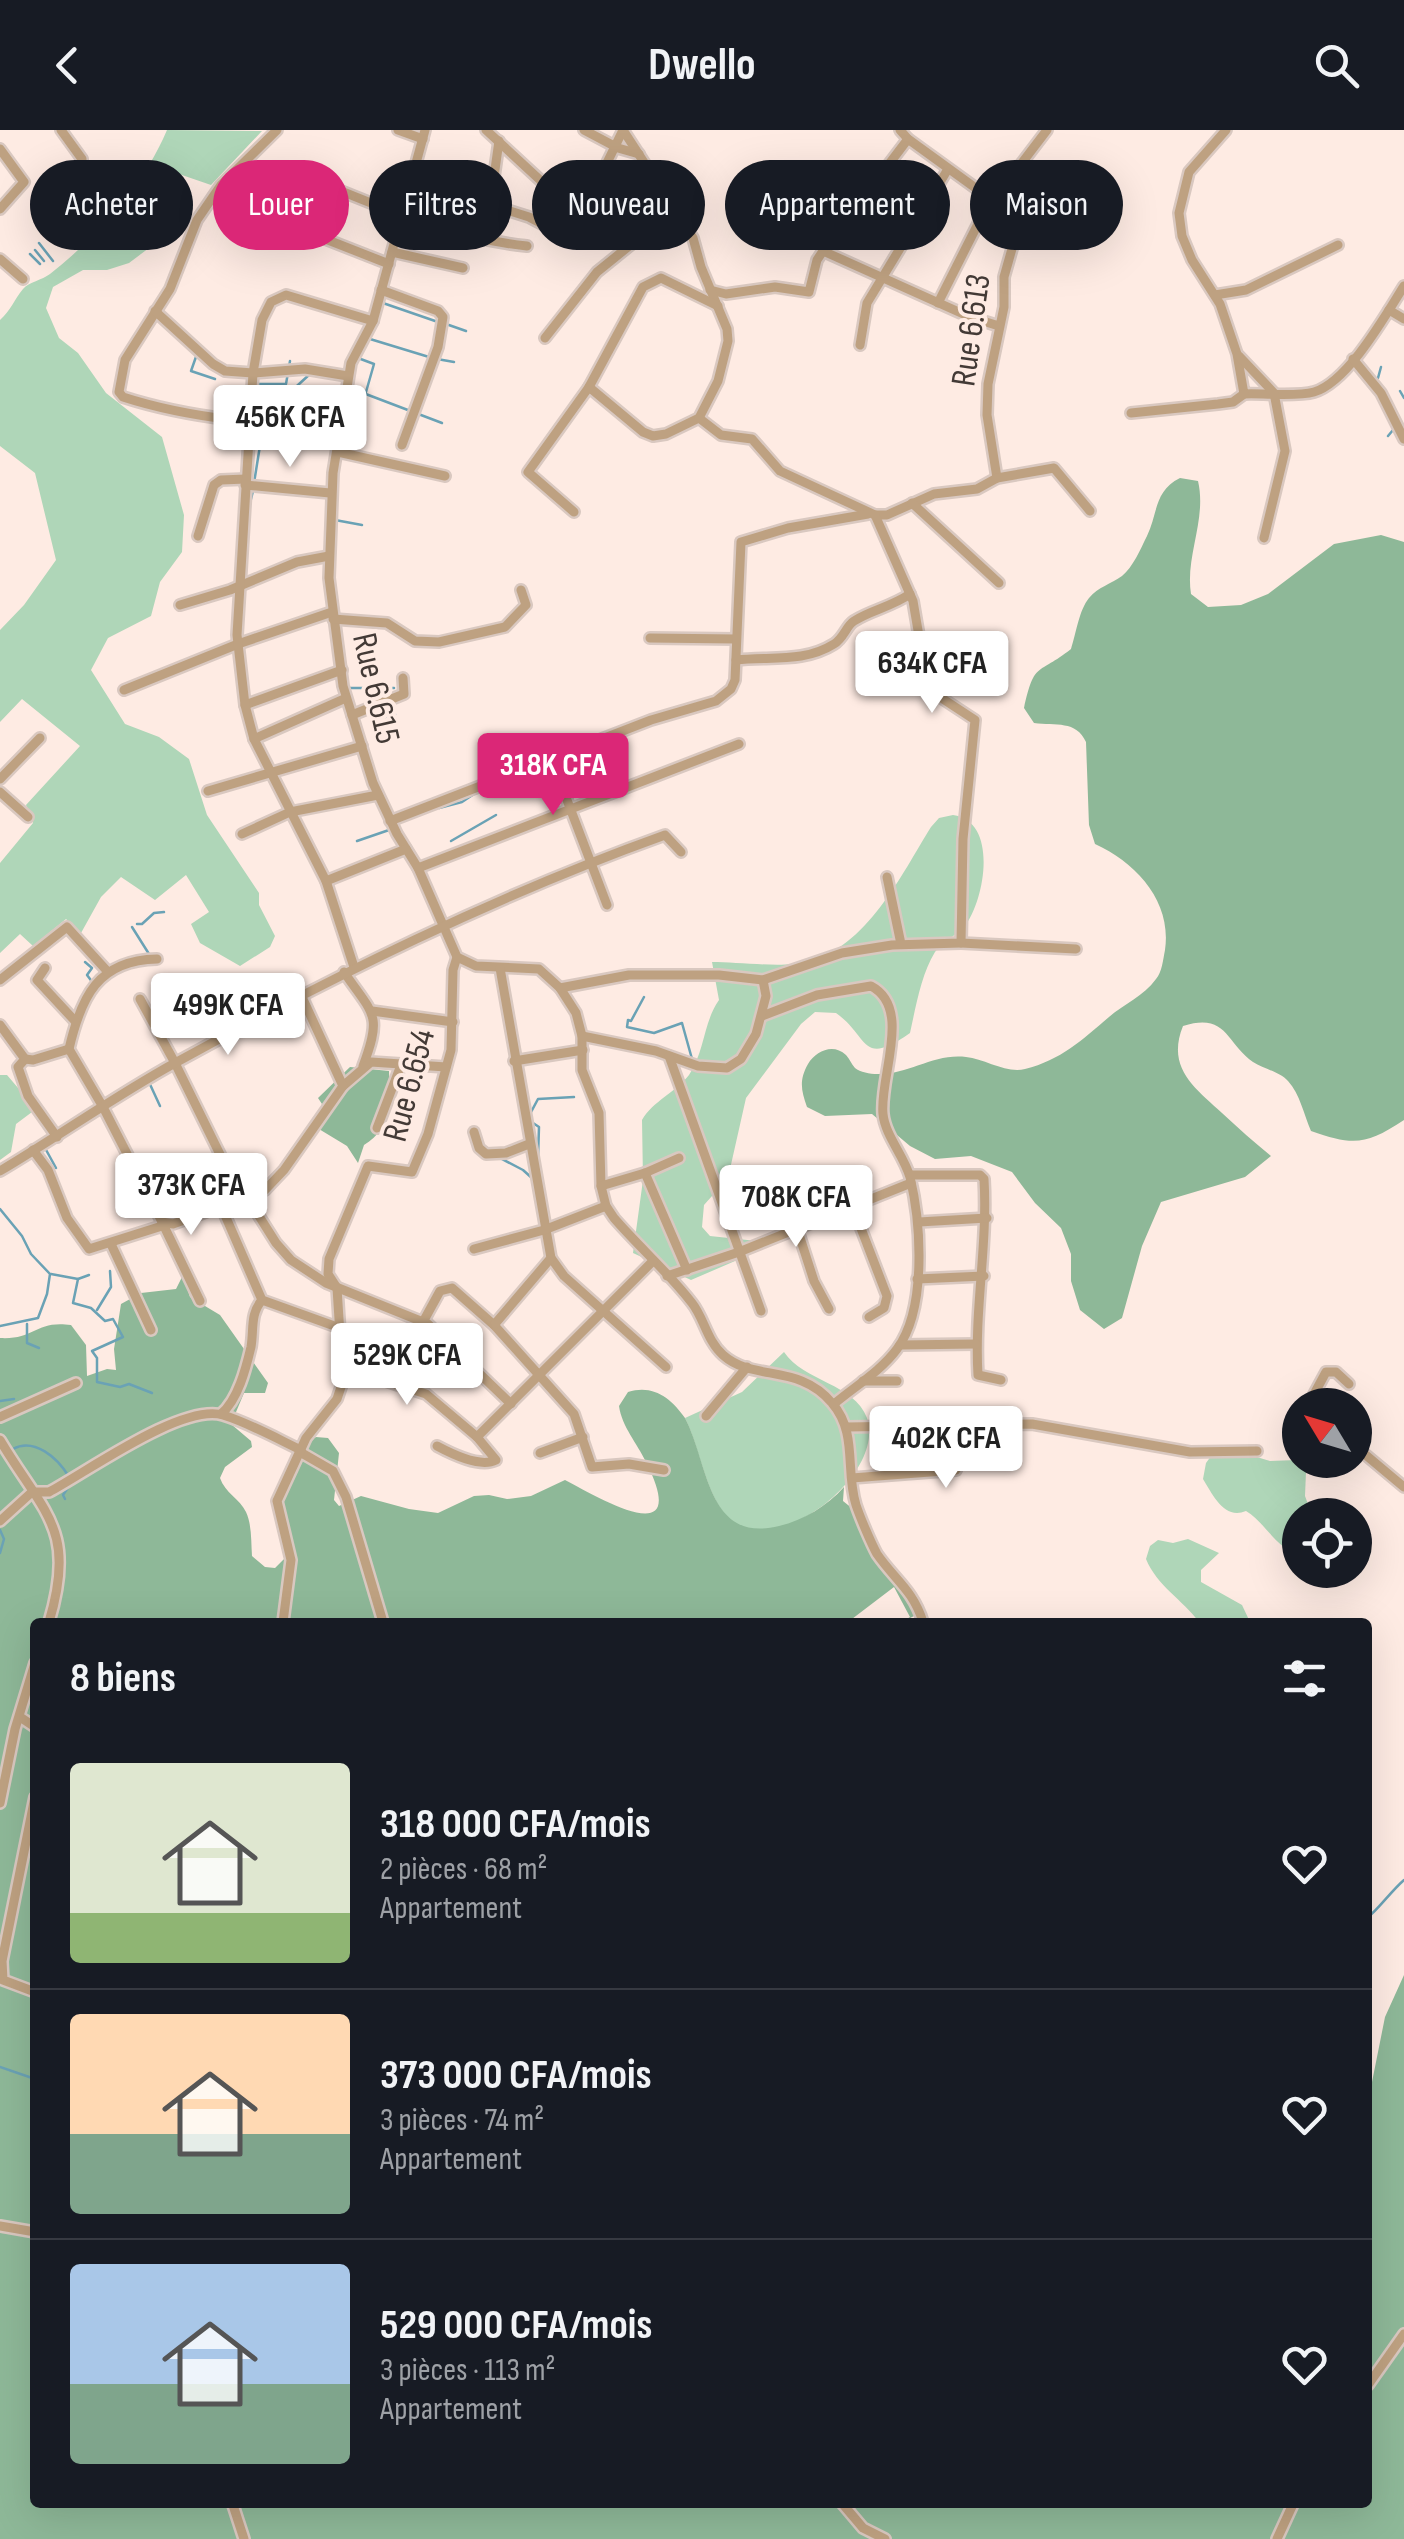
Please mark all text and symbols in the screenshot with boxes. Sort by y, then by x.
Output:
icon: back [40,38,95,93]
text: Dwello [648,38,756,93]
icon: search [1309,38,1364,93]
chip: Acheter [30,160,193,250]
chip: Louer [213,160,349,250]
chip: Filtres [369,160,512,250]
chip: Nouveau [532,160,705,250]
chip: Appartement [725,160,950,250]
chip: Maison [970,160,1123,250]
street label: Rue 6.613 [942,271,1001,389]
pin: 456K CFA [187,385,393,470]
text: 456K CFA [236,398,344,437]
street label: Rue 6.615 [342,629,409,748]
pin: 634K CFA [829,631,1035,716]
text: 634K CFA [877,644,987,683]
pin: 318K CFA [450,733,656,818]
text: 318K CFA [500,746,606,785]
pin: 499K CFA [125,973,331,1058]
text: 499K CFA [173,986,283,1025]
street label: Rue 6.654 [374,1024,445,1146]
pin: 373K CFA [88,1153,294,1238]
pin: 708K CFA [693,1165,899,1250]
text: 373K CFA [137,1166,245,1205]
text: 708K CFA [741,1178,851,1217]
pin: 529K CFA [304,1323,510,1408]
text: 529K CFA [353,1336,461,1375]
north arrow [1282,1388,1372,1478]
map controls [1282,1388,1372,1588]
pin: 402K CFA [843,1406,1049,1491]
text: 402K CFA [891,1419,1001,1458]
button: locate [1282,1498,1372,1588]
icon: filters [1277,1651,1332,1706]
text: 8 biens [70,1653,176,1704]
text: 318 000 CFA/mois [380,1799,651,1850]
icon: home [150,1803,270,1923]
icon: heart [1277,1836,1332,1891]
text: 2 pièces · 68 m² [380,1850,548,1889]
text: Appartement [380,1889,522,1928]
text: 373 000 CFA/mois [380,2050,652,2101]
icon: home [150,2054,270,2174]
icon: heart [1277,2087,1332,2142]
text: 3 pièces · 74 m² [380,2101,544,2140]
text: Appartement [380,2140,522,2179]
text: 529 000 CFA/mois [380,2300,652,2351]
icon: home [150,2304,270,2424]
icon: heart [1277,2337,1332,2392]
text: 3 pièces · 113 m² [380,2351,556,2390]
text: Appartement [380,2390,522,2429]

